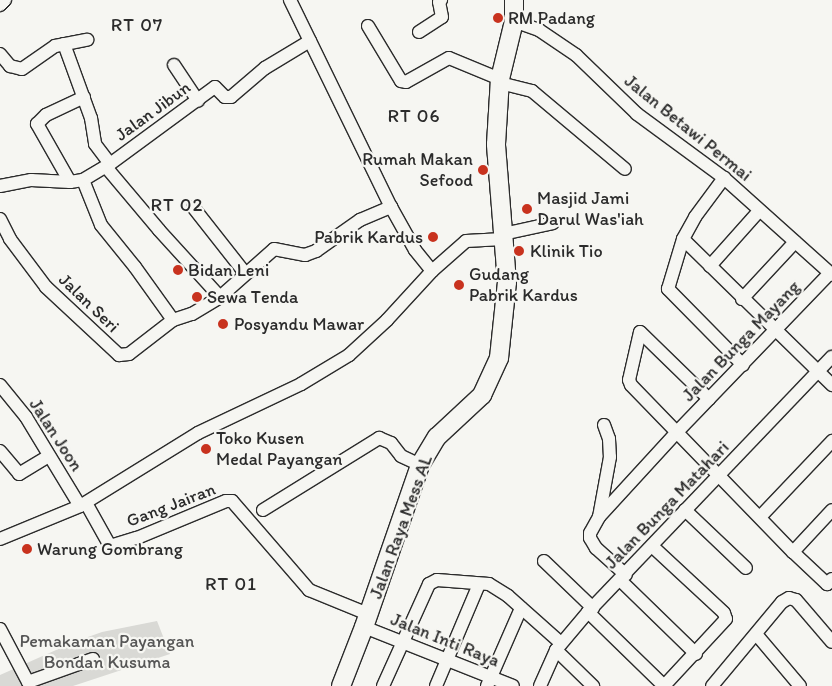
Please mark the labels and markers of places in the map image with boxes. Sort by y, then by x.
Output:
place label: RM Padang [508,7,594,29]
marker: RM Padang [492,12,504,24]
place label: Rumah Makan Sefood [364,149,473,192]
marker: Rumah Makan Sefood [477,164,489,176]
place label: Masjid Jami Darul Was'iah [537,188,643,230]
marker: Masjid Jami Darul Was'iah [521,203,533,215]
place label: Pabrik Kardus [314,226,423,248]
marker: Pabrik Kardus [427,231,439,243]
place label: Klinik Tio [530,240,603,262]
marker: Klinik Tio [512,244,526,258]
place label: Bidan Leni [188,259,269,281]
marker: Bidan Leni [172,264,184,276]
place label: Gudang Pabrik Kardus [469,264,578,306]
marker: Gudang Pabrik Kardus [453,279,465,291]
place label: Sewa Tenda [207,286,296,308]
marker: Sewa Tenda [191,291,203,303]
place label: Posyandu Mawar [234,313,364,335]
marker: Posyandu Mawar [216,317,230,331]
place label: Toko Kusen Medal Payangan [216,428,341,470]
marker: Toko Kusen Medal Payangan [200,443,212,455]
place label: Warung Gombrang [37,538,182,560]
marker: Warung Gombrang [21,543,33,555]

